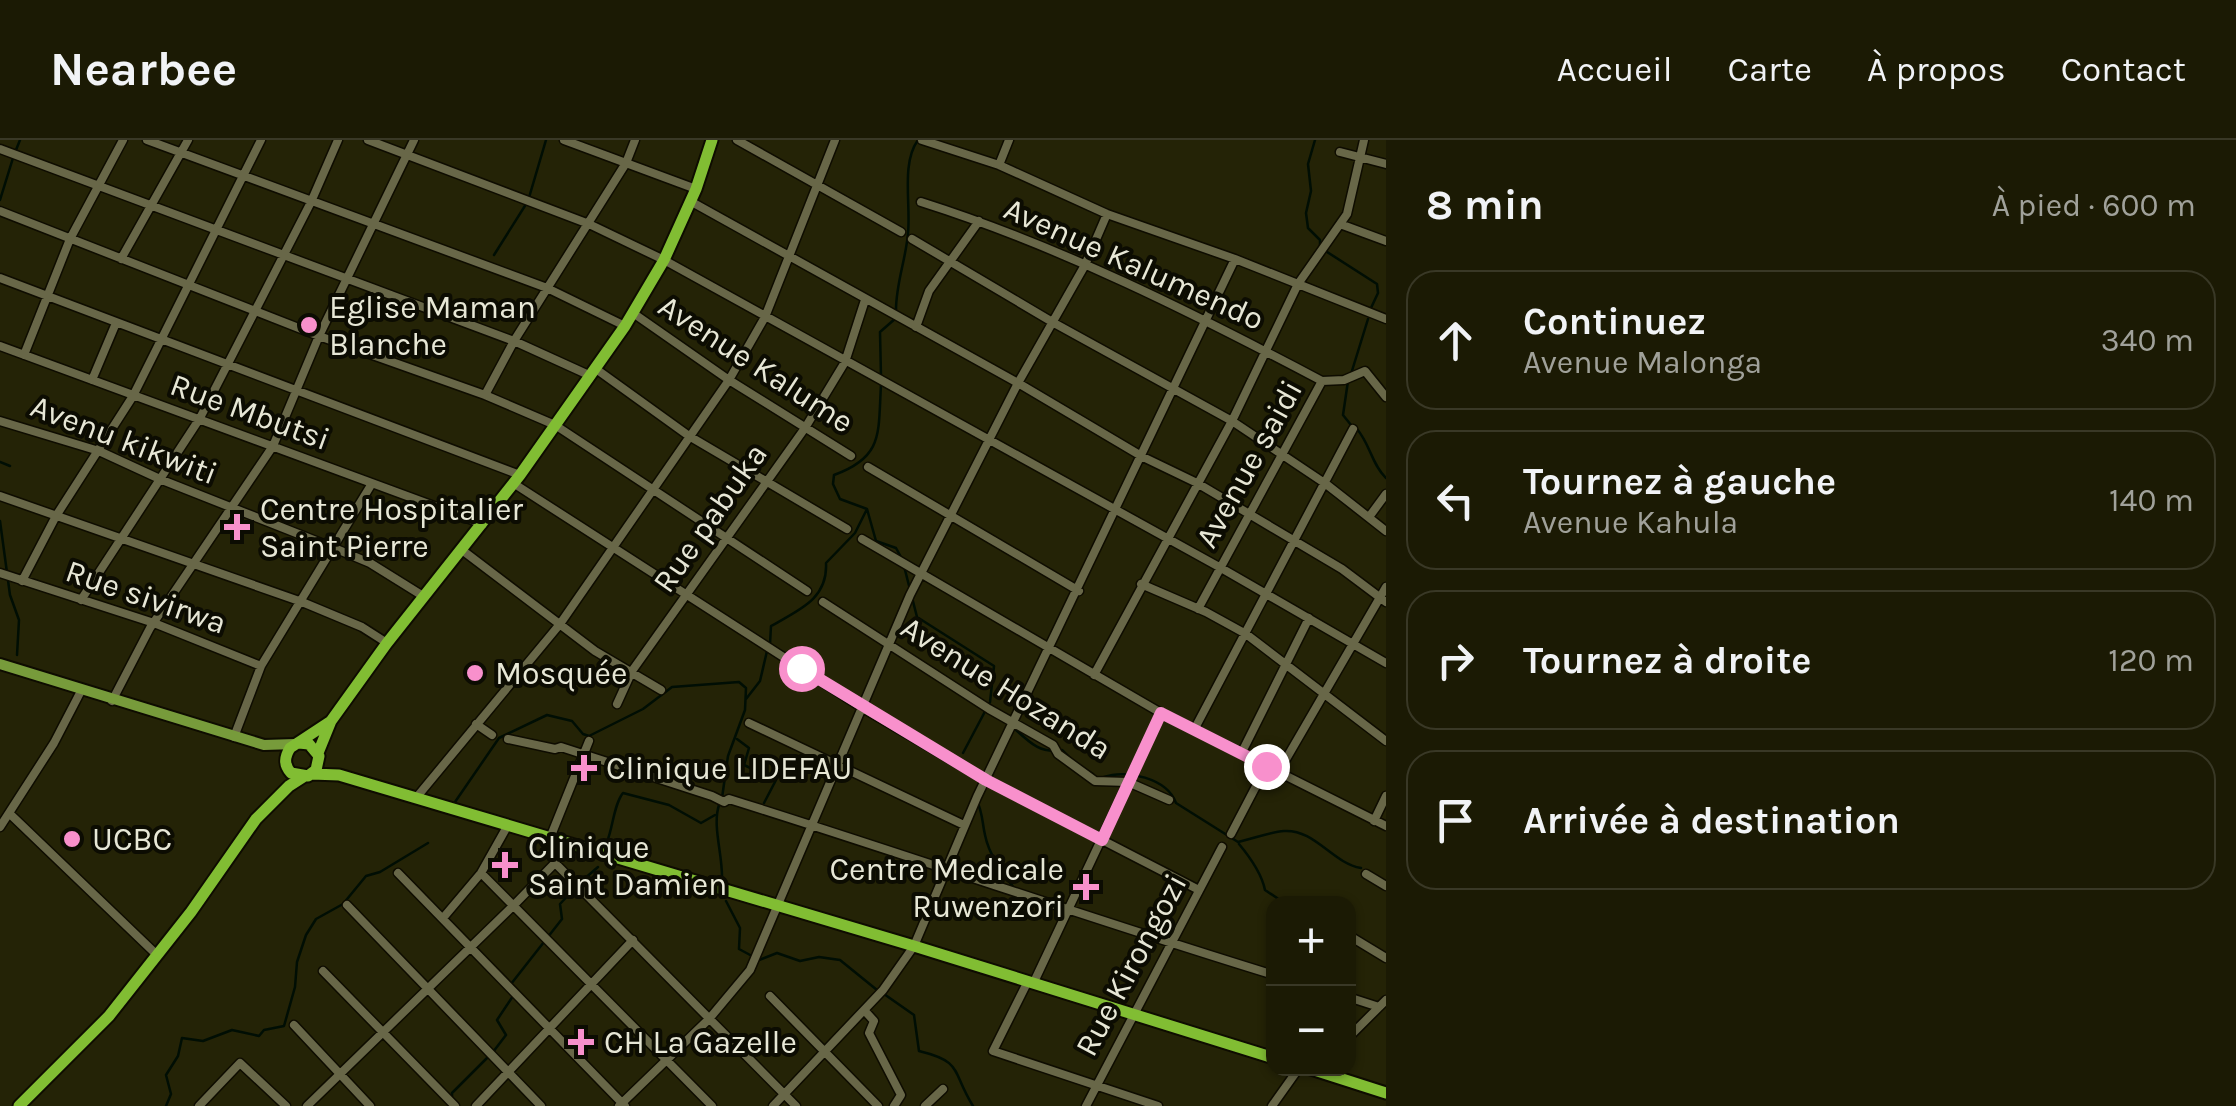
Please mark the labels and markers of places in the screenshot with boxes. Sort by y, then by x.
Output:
place label: Eglise Maman Blanche [329,289,536,363]
marker: Eglise Maman Blanche [298,314,320,336]
place label: Centre Hospitalier Saint Pierre [260,491,524,565]
marker: Centre Hospitalier Saint Pierre [224,514,250,540]
place label: Mosquée [495,655,627,692]
marker: Mosquée [464,662,486,684]
place label: Clinique LIDEFAU [606,750,852,787]
marker: Clinique LIDEFAU [571,755,597,781]
place label: UCBC [92,821,172,858]
marker: UCBC [61,828,83,850]
place label: Clinique Saint Damien [528,829,727,903]
place label: Centre Medicale Ruwenzori [829,851,1064,925]
marker: Clinique Saint Damien [492,852,518,878]
marker: Centre Medicale Ruwenzori [1073,874,1099,900]
place label: CH La Gazelle [604,1024,797,1061]
marker: CH La Gazelle [568,1029,594,1055]

